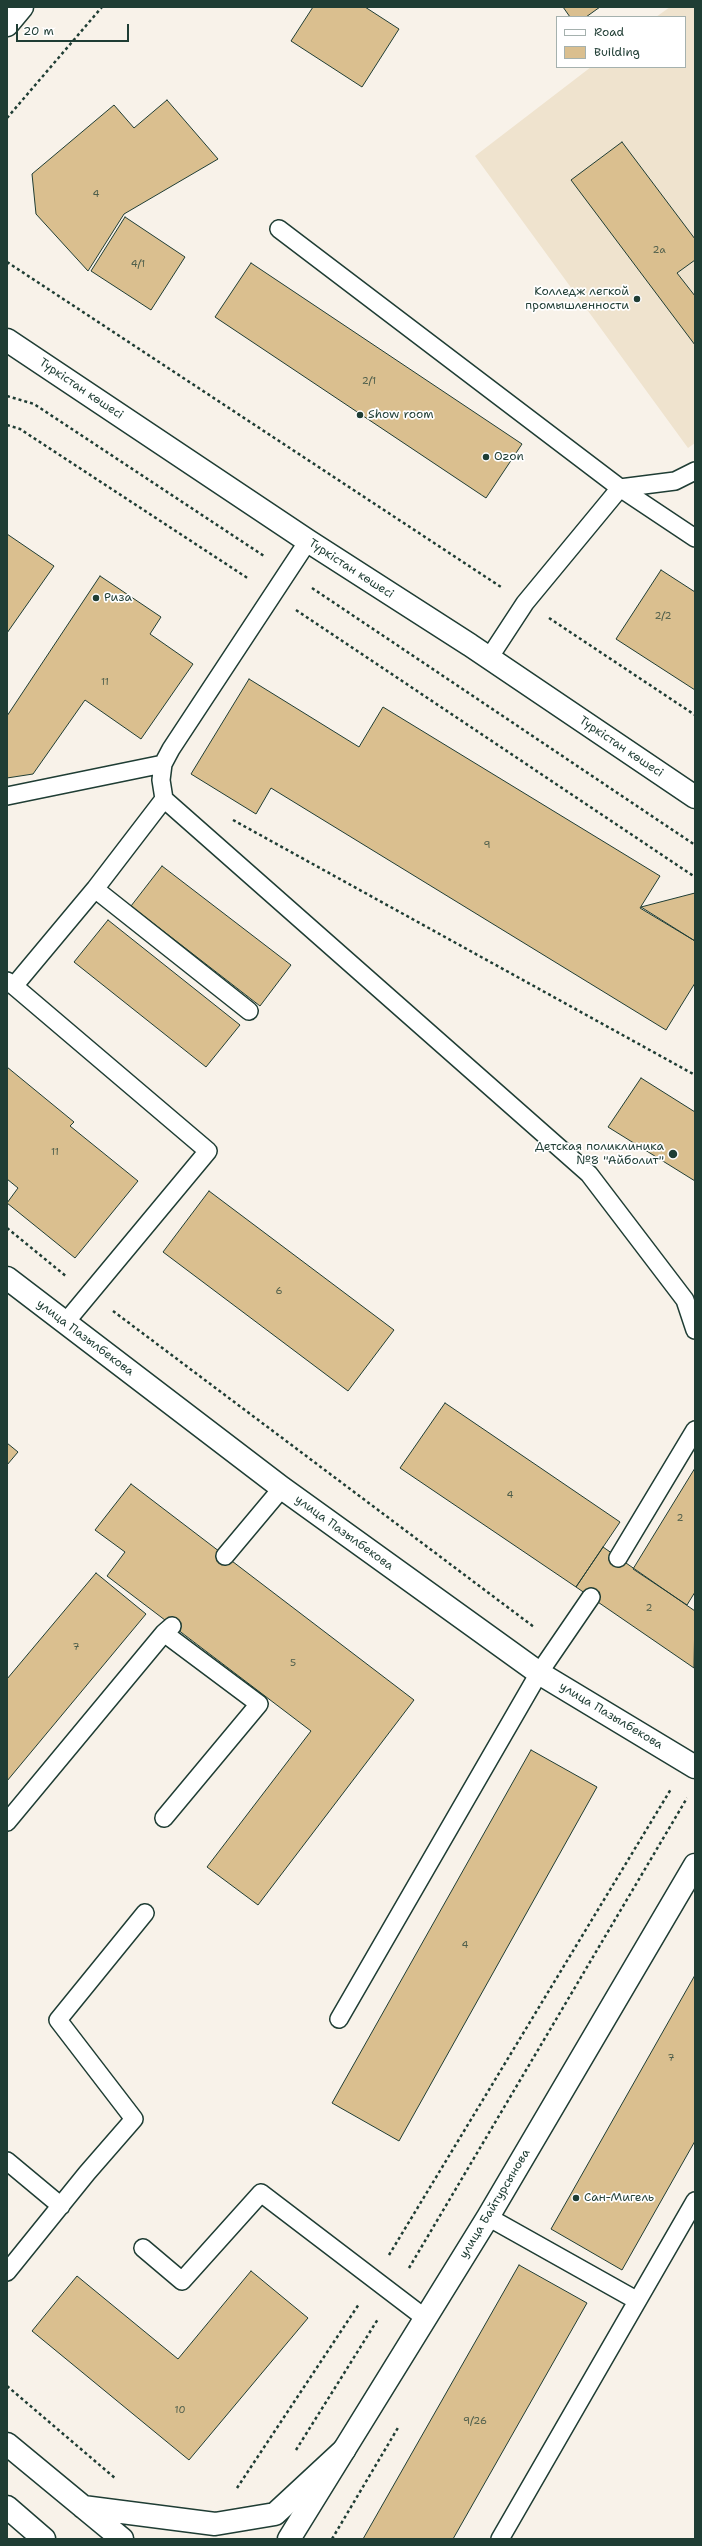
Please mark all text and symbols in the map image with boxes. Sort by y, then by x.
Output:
scale bar [18,16,131,42]
legend [556,16,686,68]
text: 20 m [23,23,54,39]
text: Road [594,24,624,40]
text: Building [594,44,640,60]
house number: 4 [93,188,99,200]
house number: 2а [652,244,666,256]
house number: 4/1 [131,258,145,270]
place label: Колледж легкой промышленности [525,285,629,313]
marker: Колледж легкой промышленности [632,294,642,304]
street label: Түркістан көшесі [36,355,126,423]
house number: 2/1 [362,375,376,387]
place label: Show room [368,408,434,422]
marker: Show room [355,410,365,420]
place label: Ozon [494,450,524,464]
marker: Ozon [481,452,491,462]
street label: Түркістан көшесі [306,536,396,602]
place label: Риза [104,591,132,605]
marker: Риза [91,593,101,603]
house number: 2/2 [654,610,672,622]
house number: 11 [101,676,109,688]
street label: Түркістан көшесі [576,713,666,781]
house number: 9 [484,839,490,851]
place label: Детская поликлиника №8 "Айболит" [535,1140,664,1168]
house number: 11 [51,1146,59,1158]
marker: Детская поликлиника №8 "Айболит" [667,1148,679,1160]
house number: 6 [276,1285,282,1297]
street label: улица Пазылбекова [33,1297,137,1379]
house number: 4 [507,1489,513,1501]
street label: улица Пазылбекова [292,1492,396,1574]
house number: 2 [677,1512,683,1524]
house number: 2 [646,1602,652,1614]
house number: 7 [73,1641,79,1653]
house number: 5 [290,1657,296,1669]
street label: улица Пазылбекова [557,1679,665,1753]
house number: 4 [462,1939,468,1951]
house number: 7 [668,2052,674,2064]
street label: улица Байтурсынова [457,2147,533,2261]
place label: Сан-Мигель [584,2191,654,2205]
marker: Сан-Мигель [571,2193,581,2203]
house number: 10 [175,2404,185,2416]
house number: 9/26 [463,2415,487,2427]

